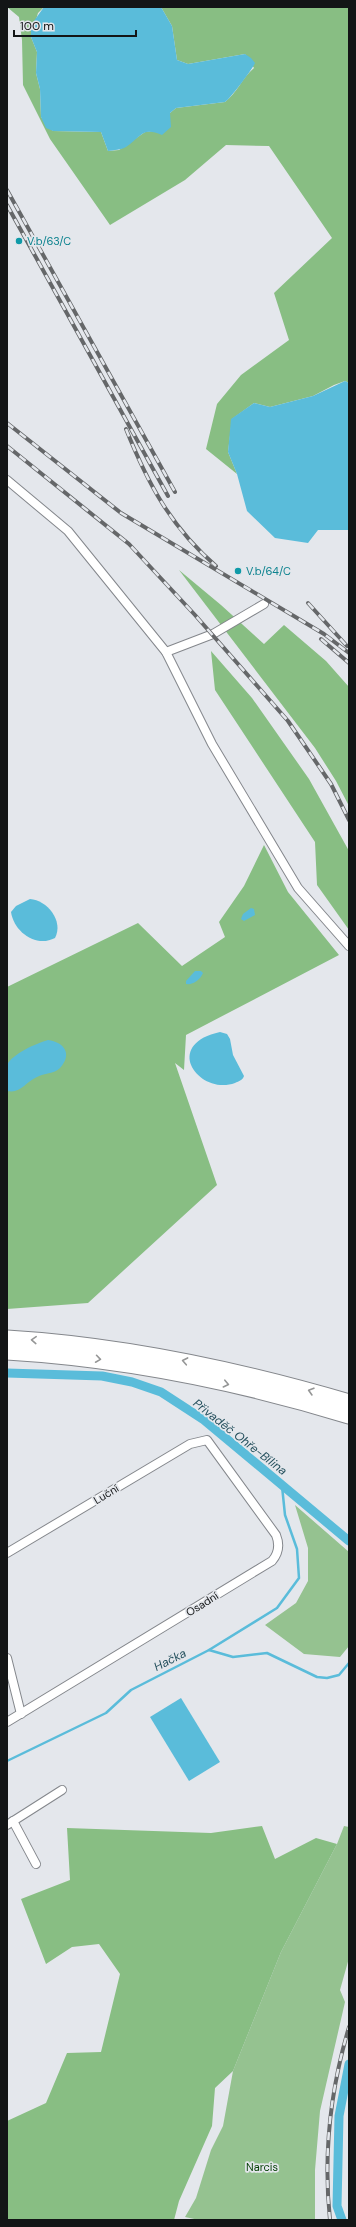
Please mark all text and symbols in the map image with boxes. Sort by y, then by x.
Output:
scale bar [14,12,136,38]
text: 100 m [20,18,54,34]
place label: V.b/63/C [27,234,71,248]
marker: V.b/63/C [14,236,24,246]
place label: V.b/64/C [246,564,291,578]
marker: V.b/64/C [233,566,243,576]
one-way arrow [31,1335,37,1344]
one-way arrow [95,1354,101,1363]
one-way arrow [182,1358,188,1366]
one-way arrow [223,1380,229,1388]
one-way arrow [308,1388,315,1396]
water label: Přivaděč Ohře-Bílina [190,1395,291,1479]
street label: Luční [91,1481,122,1507]
street label: Osadní [183,1588,221,1619]
water label: Hačka [151,1645,189,1675]
park label: Narcis [246,2160,278,2174]

